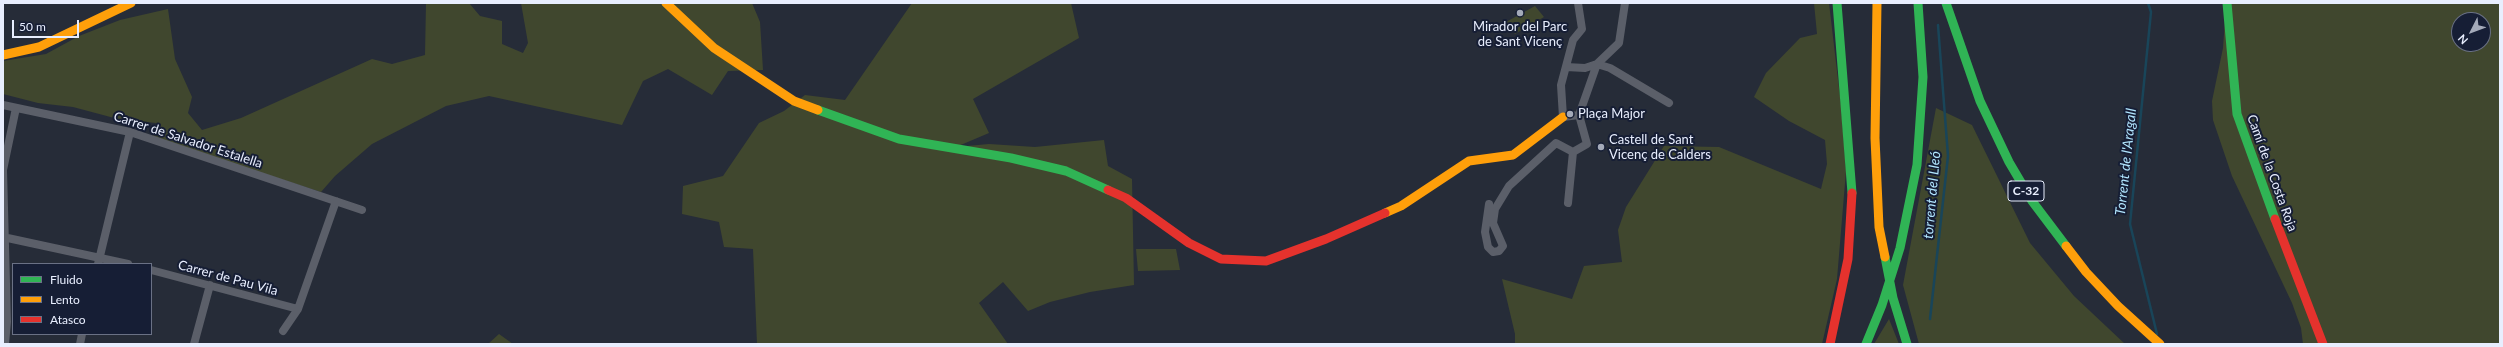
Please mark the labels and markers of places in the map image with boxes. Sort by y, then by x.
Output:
marker: Mirador del Parc de Sant Vicenç [1515,8,1525,18]
place label: Mirador del Parc de Sant Vicenç [1473,19,1567,50]
place label: Plaça Major [1578,106,1645,122]
marker: Plaça Major [1565,109,1575,119]
place label: Castell de Sant Vicenç de Calders [1609,132,1711,163]
marker: Castell de Sant Vicenç de Calders [1596,142,1606,152]

